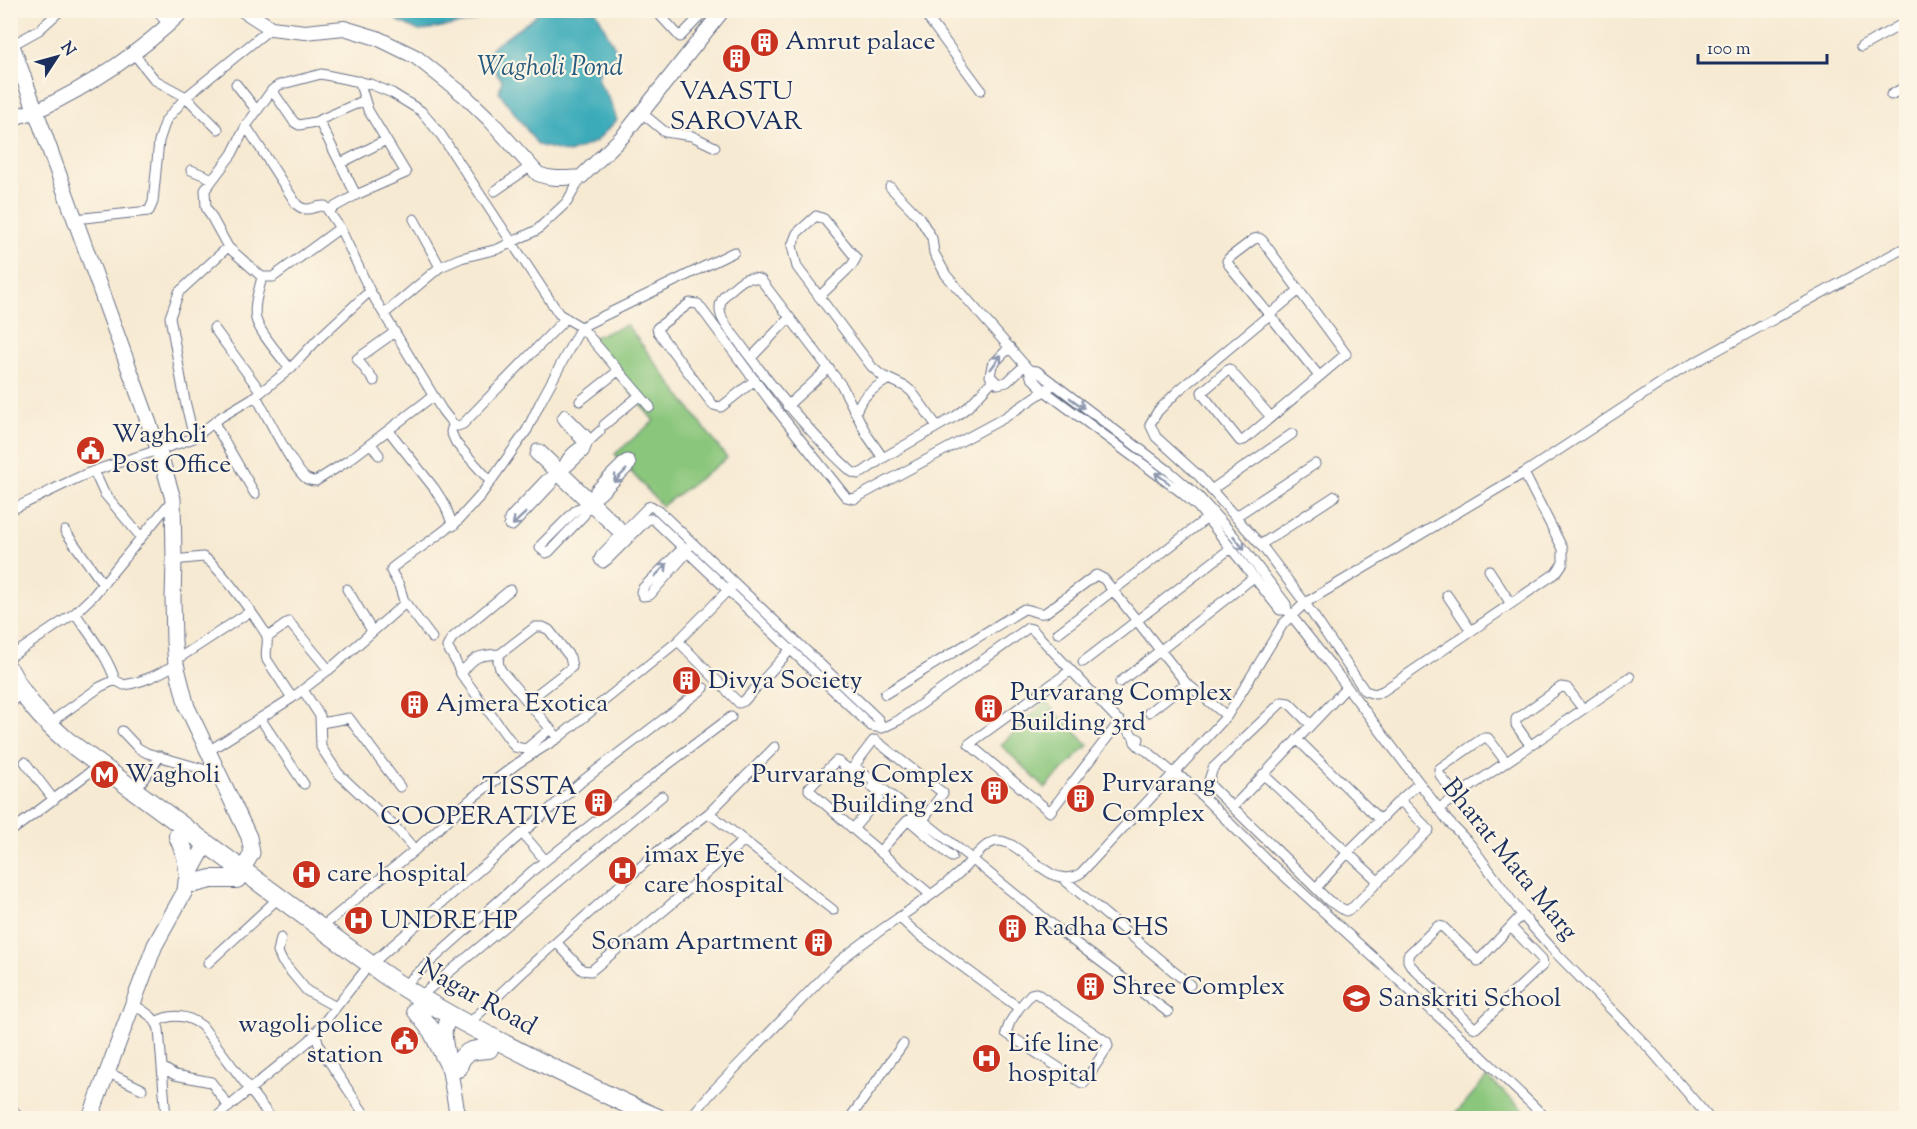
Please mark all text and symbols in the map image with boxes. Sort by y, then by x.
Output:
place label: Amrut palace [785,24,936,61]
building icon: Amrut palace [748,26,780,58]
north arrow [27,27,87,87]
scale bar [1698,27,1827,65]
text: 100 m [1707,37,1751,63]
text: N [54,38,80,62]
building icon: VAASTU SAROVAR [720,42,752,74]
water label: Wagholi Pond [477,49,624,88]
place label: VAASTU SAROVAR [670,74,803,141]
one-way arrow [989,354,1002,370]
one-way arrow [1068,396,1084,409]
place label: Wagholi Post Office [112,417,231,484]
public building icon: Wagholi Post Office [75,434,107,466]
one-way arrow [613,468,628,483]
one-way arrow [1155,472,1171,484]
one-way arrow [511,512,526,526]
one-way arrow [1233,535,1246,551]
one-way arrow [654,562,668,577]
place label: Divya Society [708,663,863,700]
building icon: Divya Society [671,665,703,697]
place label: Purvarang Complex Building 3rd [1010,675,1232,742]
place label: Ajmera Exotica [436,686,608,723]
building icon: Ajmera Exotica [399,688,431,720]
building icon: Purvarang Complex Building 3rd [973,692,1005,724]
place label: Wagholi [125,757,220,794]
place label: Purvarang Complex Building 2nd [752,757,974,824]
metro station icon: Wagholi [88,759,120,791]
place label: Purvarang Complex [1102,766,1216,833]
place label: TISSTA COOPERATIVE [380,769,577,836]
street label: Bharat Mata Marg [1432,771,1586,949]
building icon: Purvarang Complex Building 2nd [979,774,1011,806]
building icon: Purvarang Complex [1065,783,1097,815]
building icon: TISSTA COOPERATIVE [582,786,614,818]
place label: imax Eye care hospital [644,837,784,904]
hospital icon: imax Eye care hospital [607,854,639,886]
place label: care hospital [327,856,467,893]
hospital icon: care hospital [290,858,322,890]
place label: UNDRE HP [380,903,518,940]
hospital icon: UNDRE HP [343,905,375,937]
place label: Radha CHS [1034,910,1169,947]
building icon: Radha CHS [997,912,1029,944]
place label: Sonam Apartment [591,924,798,961]
building icon: Sonam Apartment [803,926,835,958]
street label: Nagar Road [411,950,543,1046]
place label: Shree Complex [1112,969,1285,1006]
building icon: Shree Complex [1075,971,1107,1003]
place label: Sanskriti School [1378,981,1561,1018]
school or university icon: Sanskriti School [1341,983,1373,1015]
place label: wagoli police station [238,1007,383,1074]
public building icon: wagoli police station [388,1024,420,1056]
place label: Life line hospital [1008,1026,1099,1093]
hospital icon: Life line hospital [971,1043,1003,1075]

